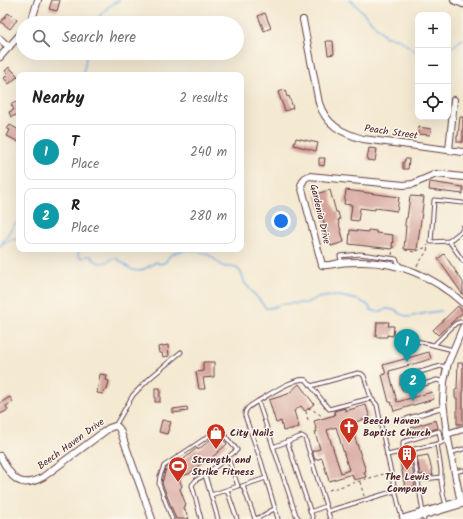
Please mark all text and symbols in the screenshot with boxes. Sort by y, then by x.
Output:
map controls [415,12,451,120]
button: + [415,12,451,48]
search box [16,16,244,60]
text: Search here [62,26,136,50]
icon: search [30,27,52,49]
button: − [415,48,451,84]
button: locate [415,84,451,120]
text: Nearby [32,85,84,112]
text: 2 results [180,88,228,109]
street label: Peach Street [363,120,419,144]
text: T [71,130,79,154]
text: 1 [44,142,48,163]
text: 240 m [190,142,227,163]
text: Place [71,154,99,175]
street label: Gardenia Drive [305,183,335,246]
text: R [71,194,80,218]
text: 2 [42,206,50,227]
text: 280 m [190,206,227,227]
your location [271,211,291,231]
text: Place [71,218,99,239]
pin: 1 [394,329,420,362]
pin: 2 [400,368,426,401]
place label: Beech Haven Baptist Church [363,413,431,441]
street label: Beech Haven Drive [34,414,108,474]
church icon: Beech Haven Baptist Church [338,416,360,444]
shop icon: City Nails [205,422,227,450]
place label: City Nails [230,425,274,441]
building icon: The Lewis Company [396,443,418,471]
place label: Strength and Strike Fitness [192,452,255,480]
sports icon: Strength and Strike Fitness [167,455,189,483]
place label: The Lewis Company [385,469,430,497]

